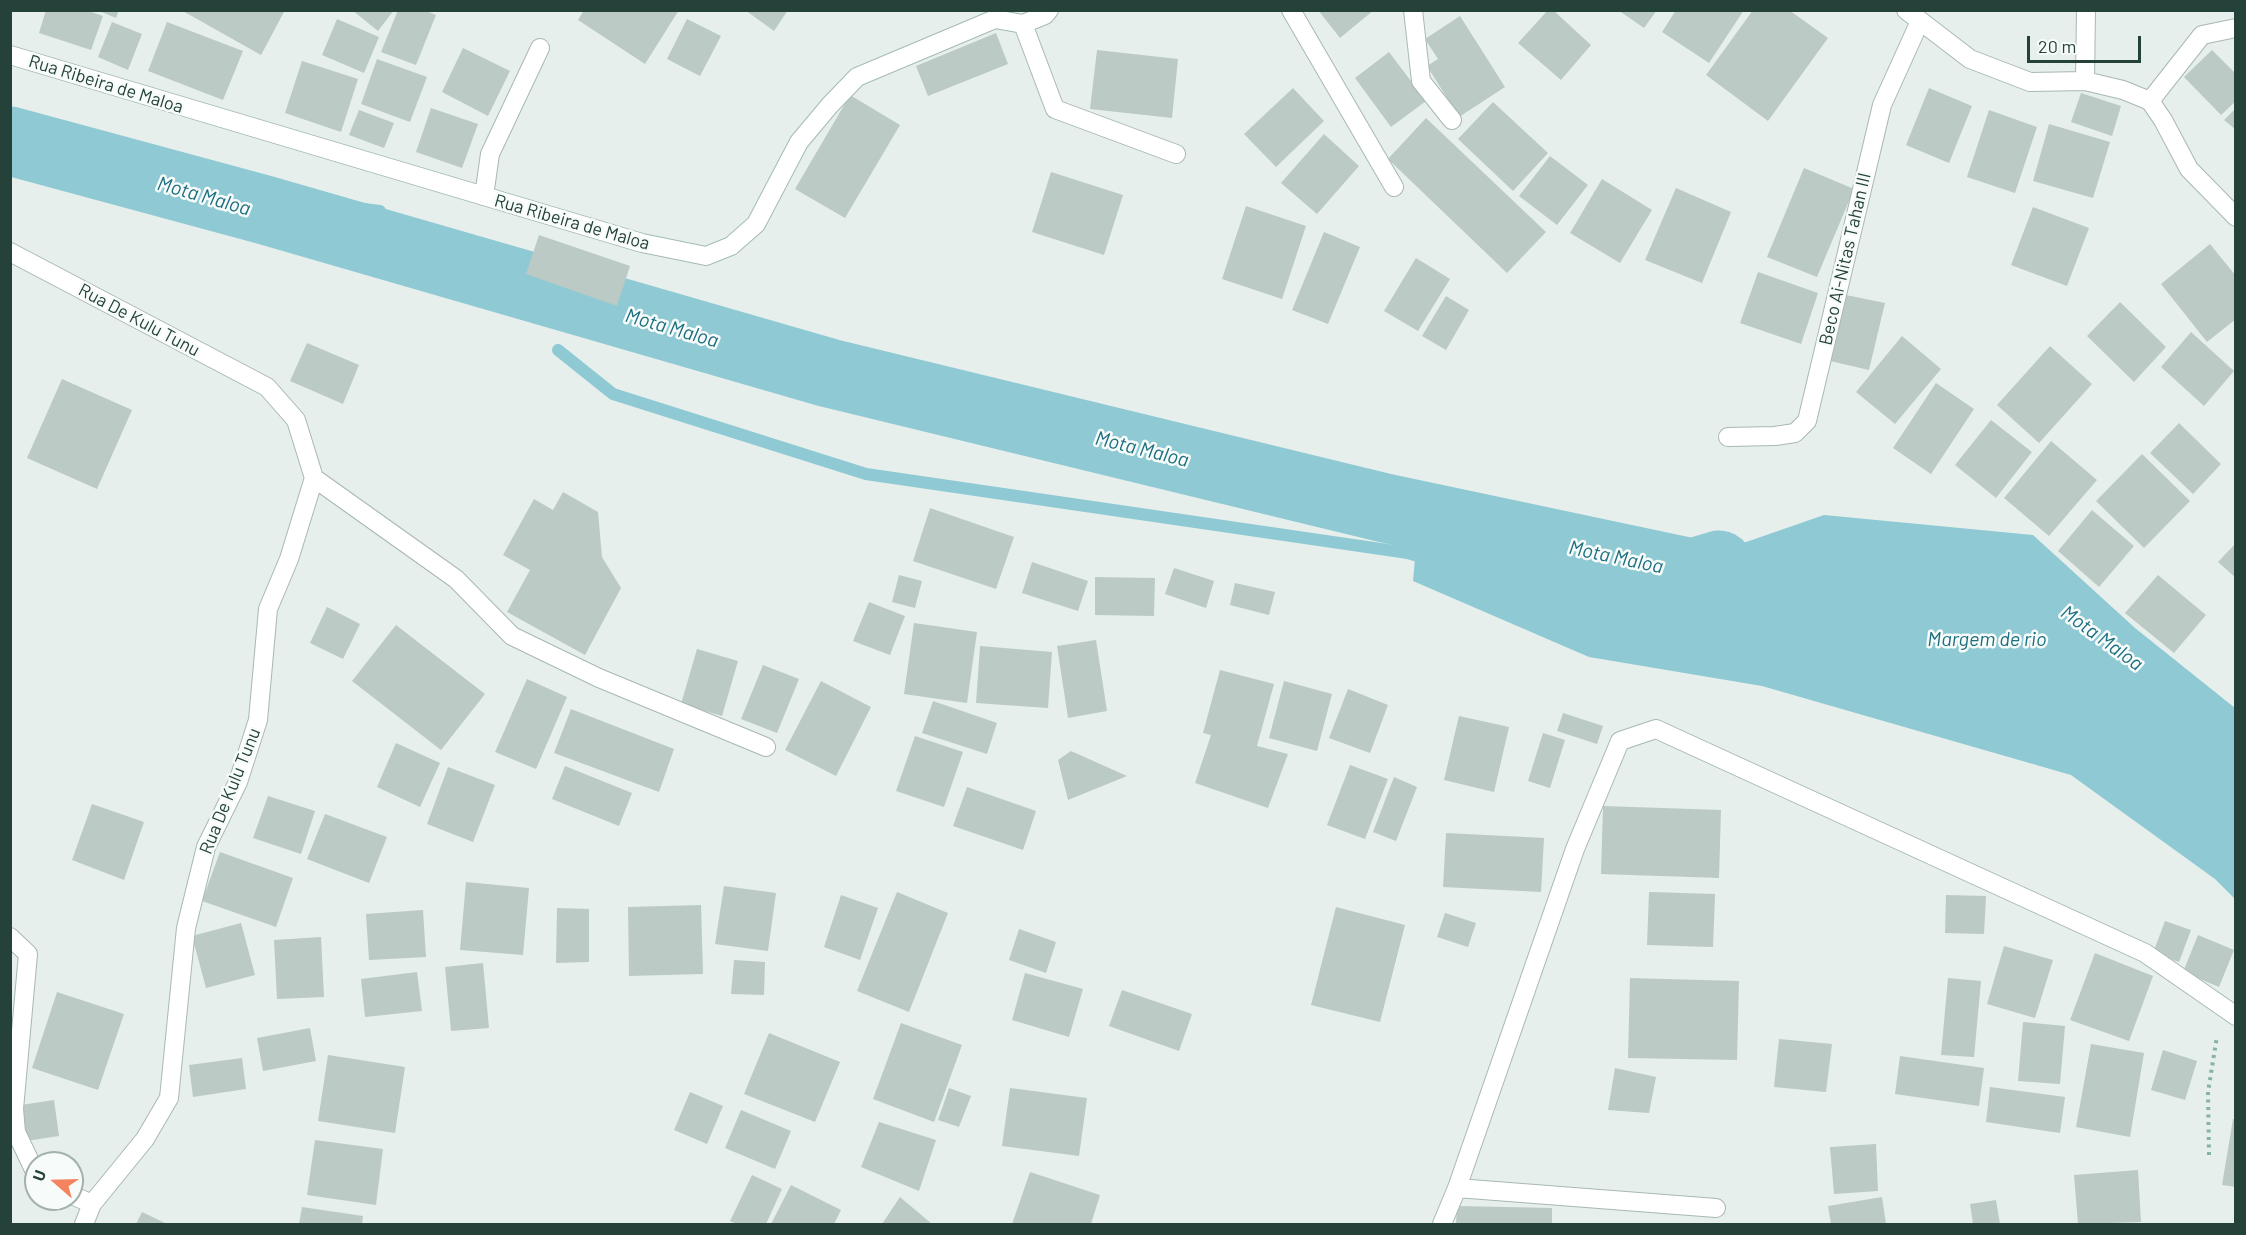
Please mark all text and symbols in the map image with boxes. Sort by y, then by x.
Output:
scale bar [2030,24,2144,62]
text: 20 m [2038,35,2076,57]
street label: Rua Ribeira de Maloa [26,50,186,118]
water label: Mota Maloa [155,171,253,221]
street label: Beco Ai-Nitas Tahan III [1815,171,1875,347]
street label: Rua Ribeira de Maloa [492,189,652,255]
street label: Rua De Kulu Tunu [75,279,203,361]
water label: Mota Maloa [623,303,721,353]
water label: Mota Maloa [1093,426,1191,472]
water label: Mota Maloa [1567,535,1665,579]
water label: Mota Maloa [2056,600,2148,676]
water label: Margem de rio [1927,627,2047,651]
street label: Rua De Kulu Tunu [195,725,265,857]
north arrow [24,1151,84,1211]
text: U [28,1167,49,1183]

